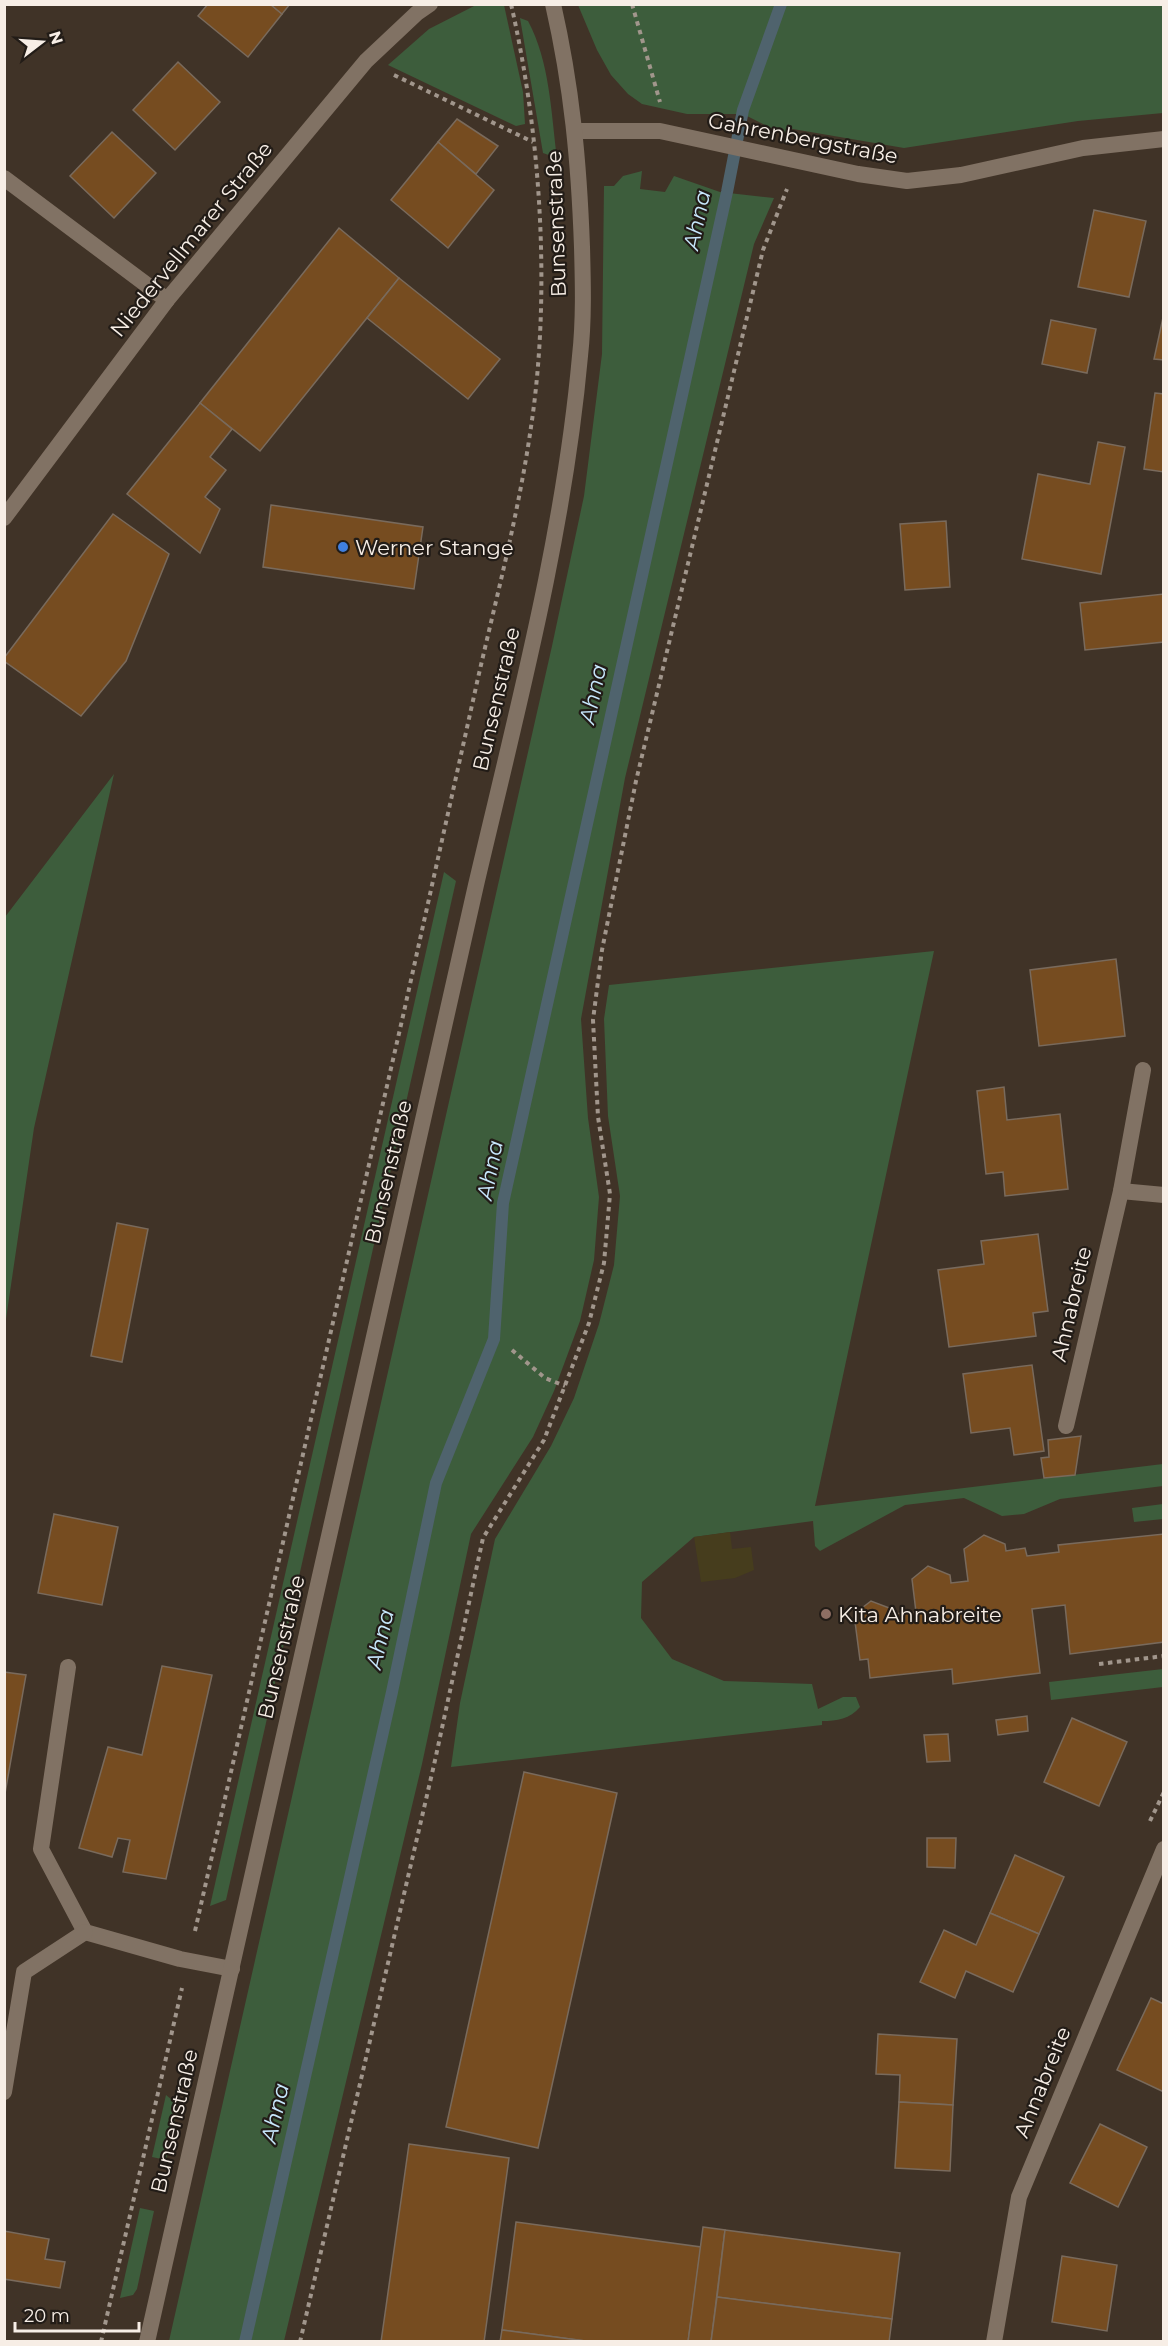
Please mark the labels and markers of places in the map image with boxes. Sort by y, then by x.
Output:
place label: Werner Stange [355,535,514,560]
marker: Werner Stange [336,540,350,554]
place label: Kita Ahnabreite [838,1602,1002,1627]
marker: Kita Ahnabreite [819,1607,833,1621]

